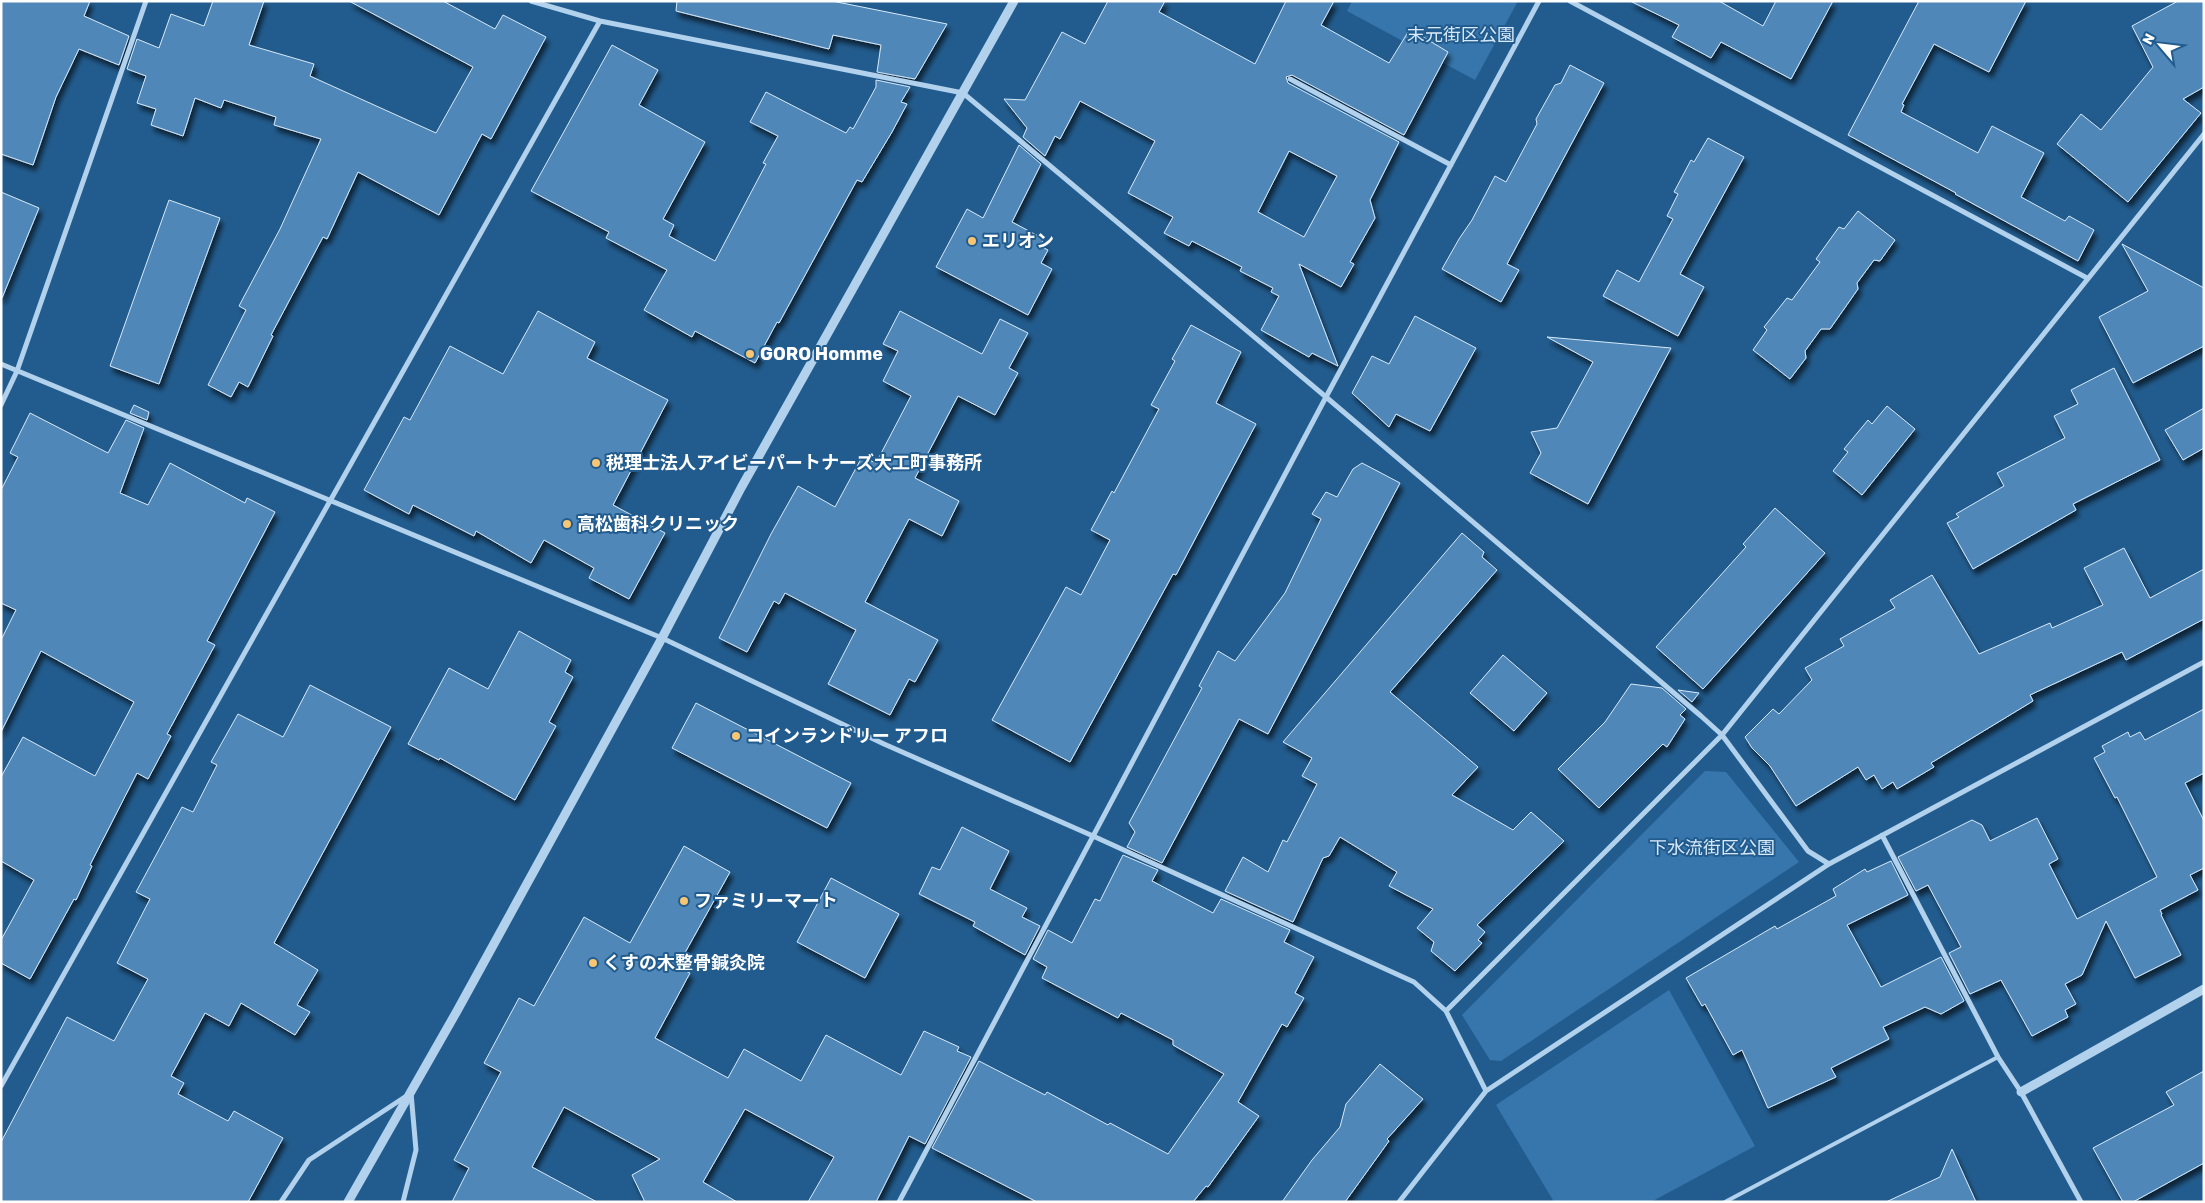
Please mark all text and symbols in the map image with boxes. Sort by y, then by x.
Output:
north arrow [2135,20,2185,70]
park label: 末元街区公園 [1407,24,1515,46]
text: N [2139,31,2159,48]
place label: エリオン [982,230,1054,252]
marker: エリオン [966,235,978,247]
place label: GORO Homme [760,343,883,365]
marker: GORO Homme [744,348,756,360]
place label: 税理士法人アイビーパートナーズ大工町事務所 [606,452,982,474]
marker: 税理士法人アイビーパートナーズ大工町事務所 [590,457,602,469]
place label: 高松歯科クリニック [577,513,739,535]
marker: 高松歯科クリニック [561,518,573,530]
place label: コインランドリー アフロ [746,725,948,747]
marker: コインランドリー アフロ [730,730,742,742]
park label: 下水流街区公園 [1649,837,1775,859]
place label: ファミリーマート [694,890,838,912]
marker: ファミリーマート [678,895,690,907]
place label: くすの木整骨鍼灸院 [603,952,765,974]
marker: くすの木整骨鍼灸院 [587,957,599,969]

